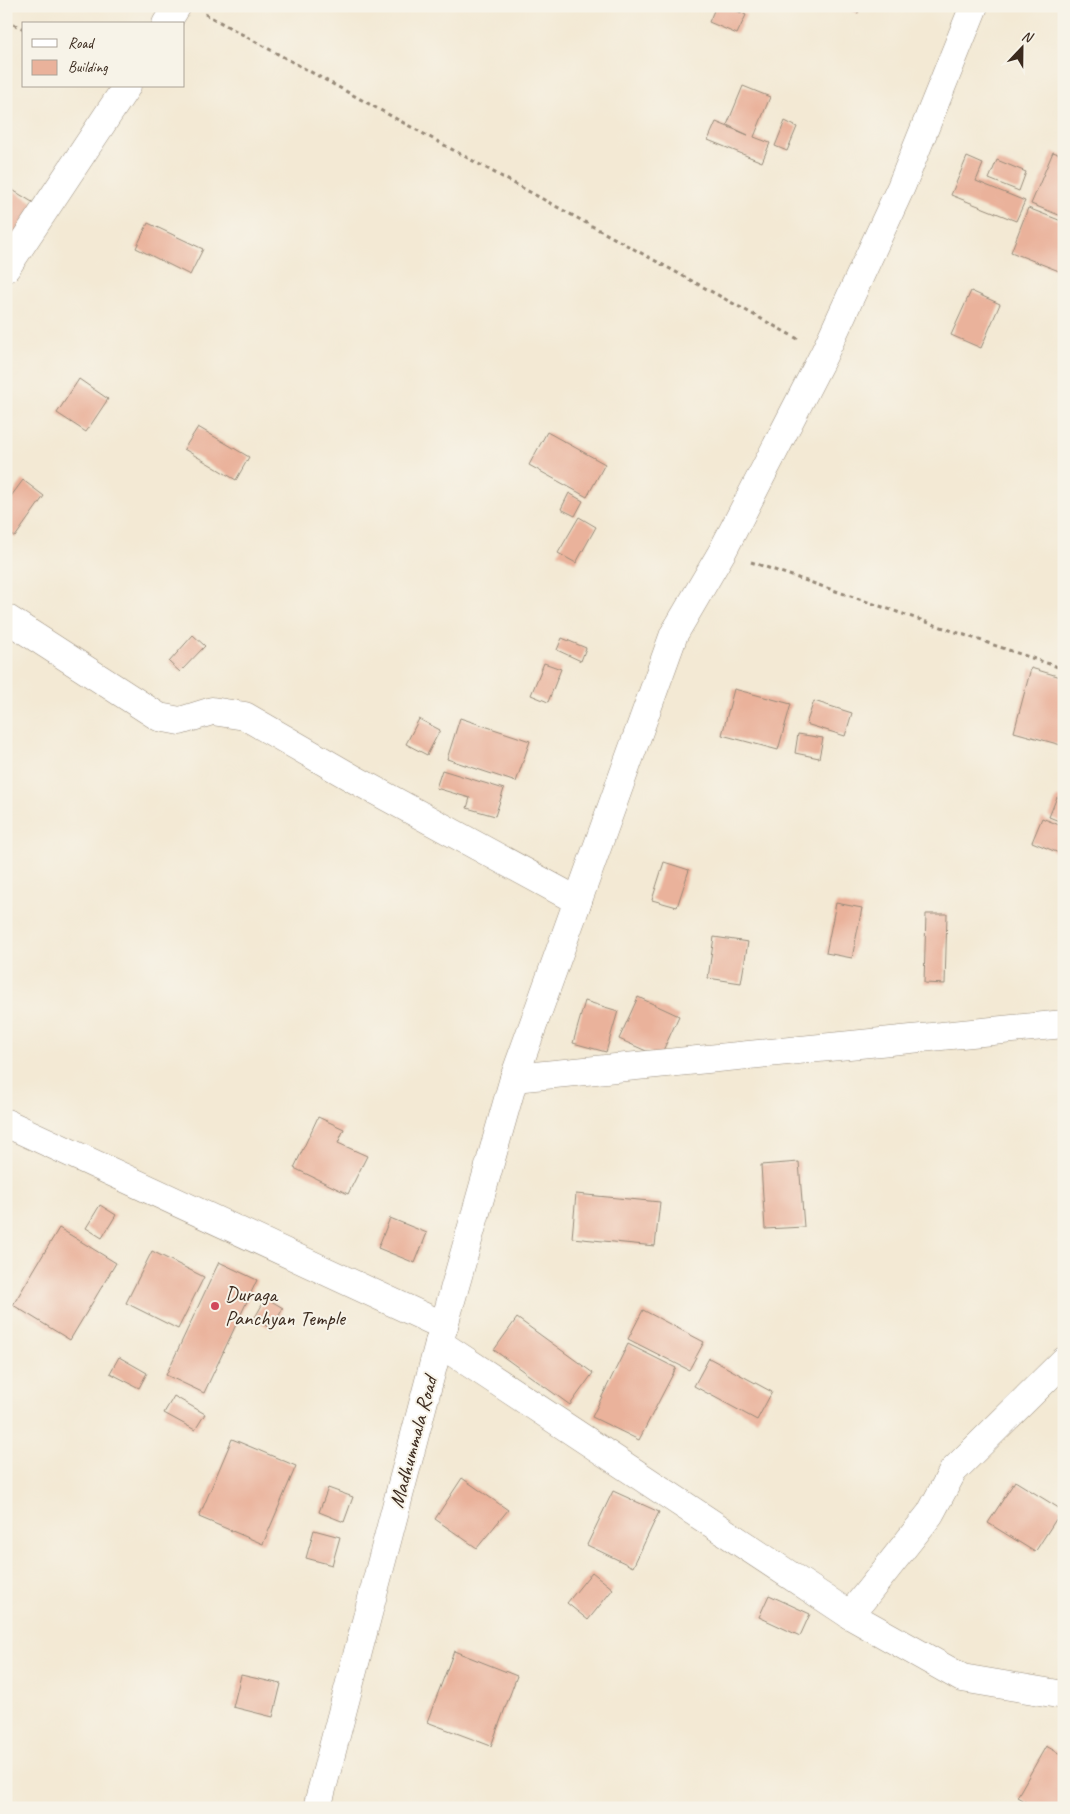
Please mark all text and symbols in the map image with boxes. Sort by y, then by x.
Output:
legend [22,22,185,88]
north arrow [998,22,1048,72]
text: N [1019,27,1036,47]
text: Road [68,34,95,53]
text: Building [68,58,108,77]
place label: Duraga Panchyan Temple [225,1281,347,1331]
marker: Duraga Panchyan Temple [209,1300,221,1312]
street label: Madhummala Road [383,1371,444,1511]

